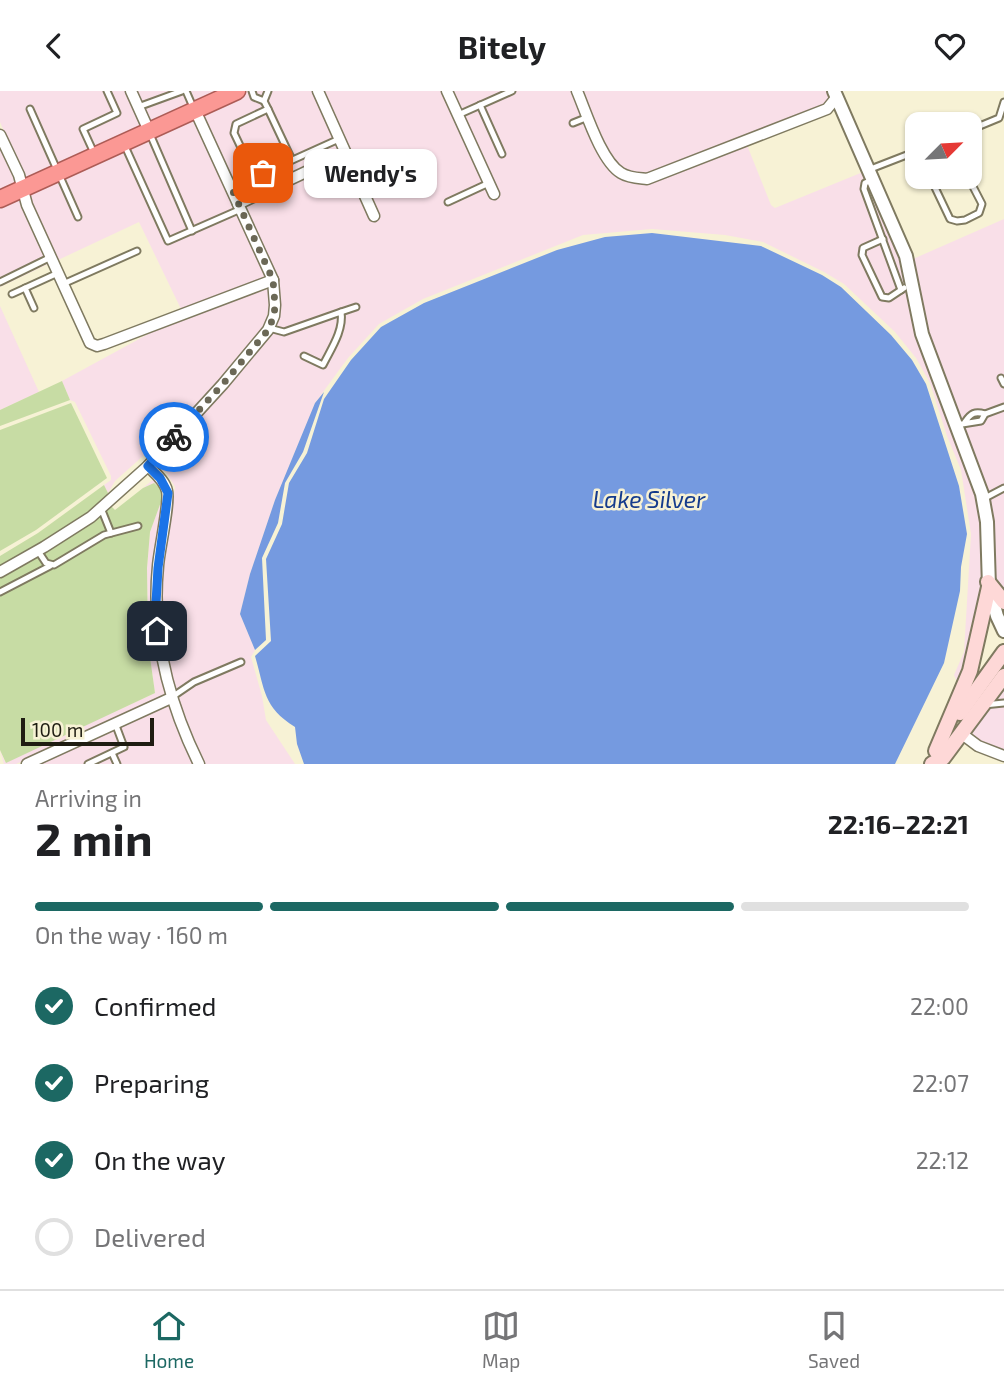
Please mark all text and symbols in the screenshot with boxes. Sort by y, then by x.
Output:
icon: back [35,27,73,65]
text: Bitely [458,27,546,65]
icon: heart [931,27,969,65]
north arrow [905,112,982,189]
map controls [905,112,982,189]
pin [233,143,293,203]
callout: Wendy's [305,148,438,197]
icon: bag [244,154,282,192]
text: Wendy's [324,159,417,187]
courier [139,402,209,472]
icon: bike [155,418,193,456]
water label: Lake Silver [593,485,706,513]
pin [127,601,187,661]
icon: home [138,612,176,650]
scale bar [21,715,154,747]
text: 100 m [32,718,83,741]
text: Arriving in [35,784,142,812]
text: 22:16–22:21 [828,808,969,839]
text: 2 min [35,810,153,865]
text: On the way · 160 m [35,921,228,949]
icon: check [35,987,73,1025]
text: Confirmed [94,990,217,1021]
text: 22:00 [910,992,969,1020]
icon: check [35,1064,73,1102]
text: Preparing [94,1067,209,1098]
text: 22:07 [912,1069,969,1097]
icon: check [35,1141,73,1179]
text: On the way [94,1144,225,1175]
text: 22:12 [916,1146,969,1174]
text: Delivered [94,1221,206,1252]
tab: Home [144,1307,194,1372]
tab: Map [482,1307,520,1372]
tab: Saved [808,1307,860,1372]

